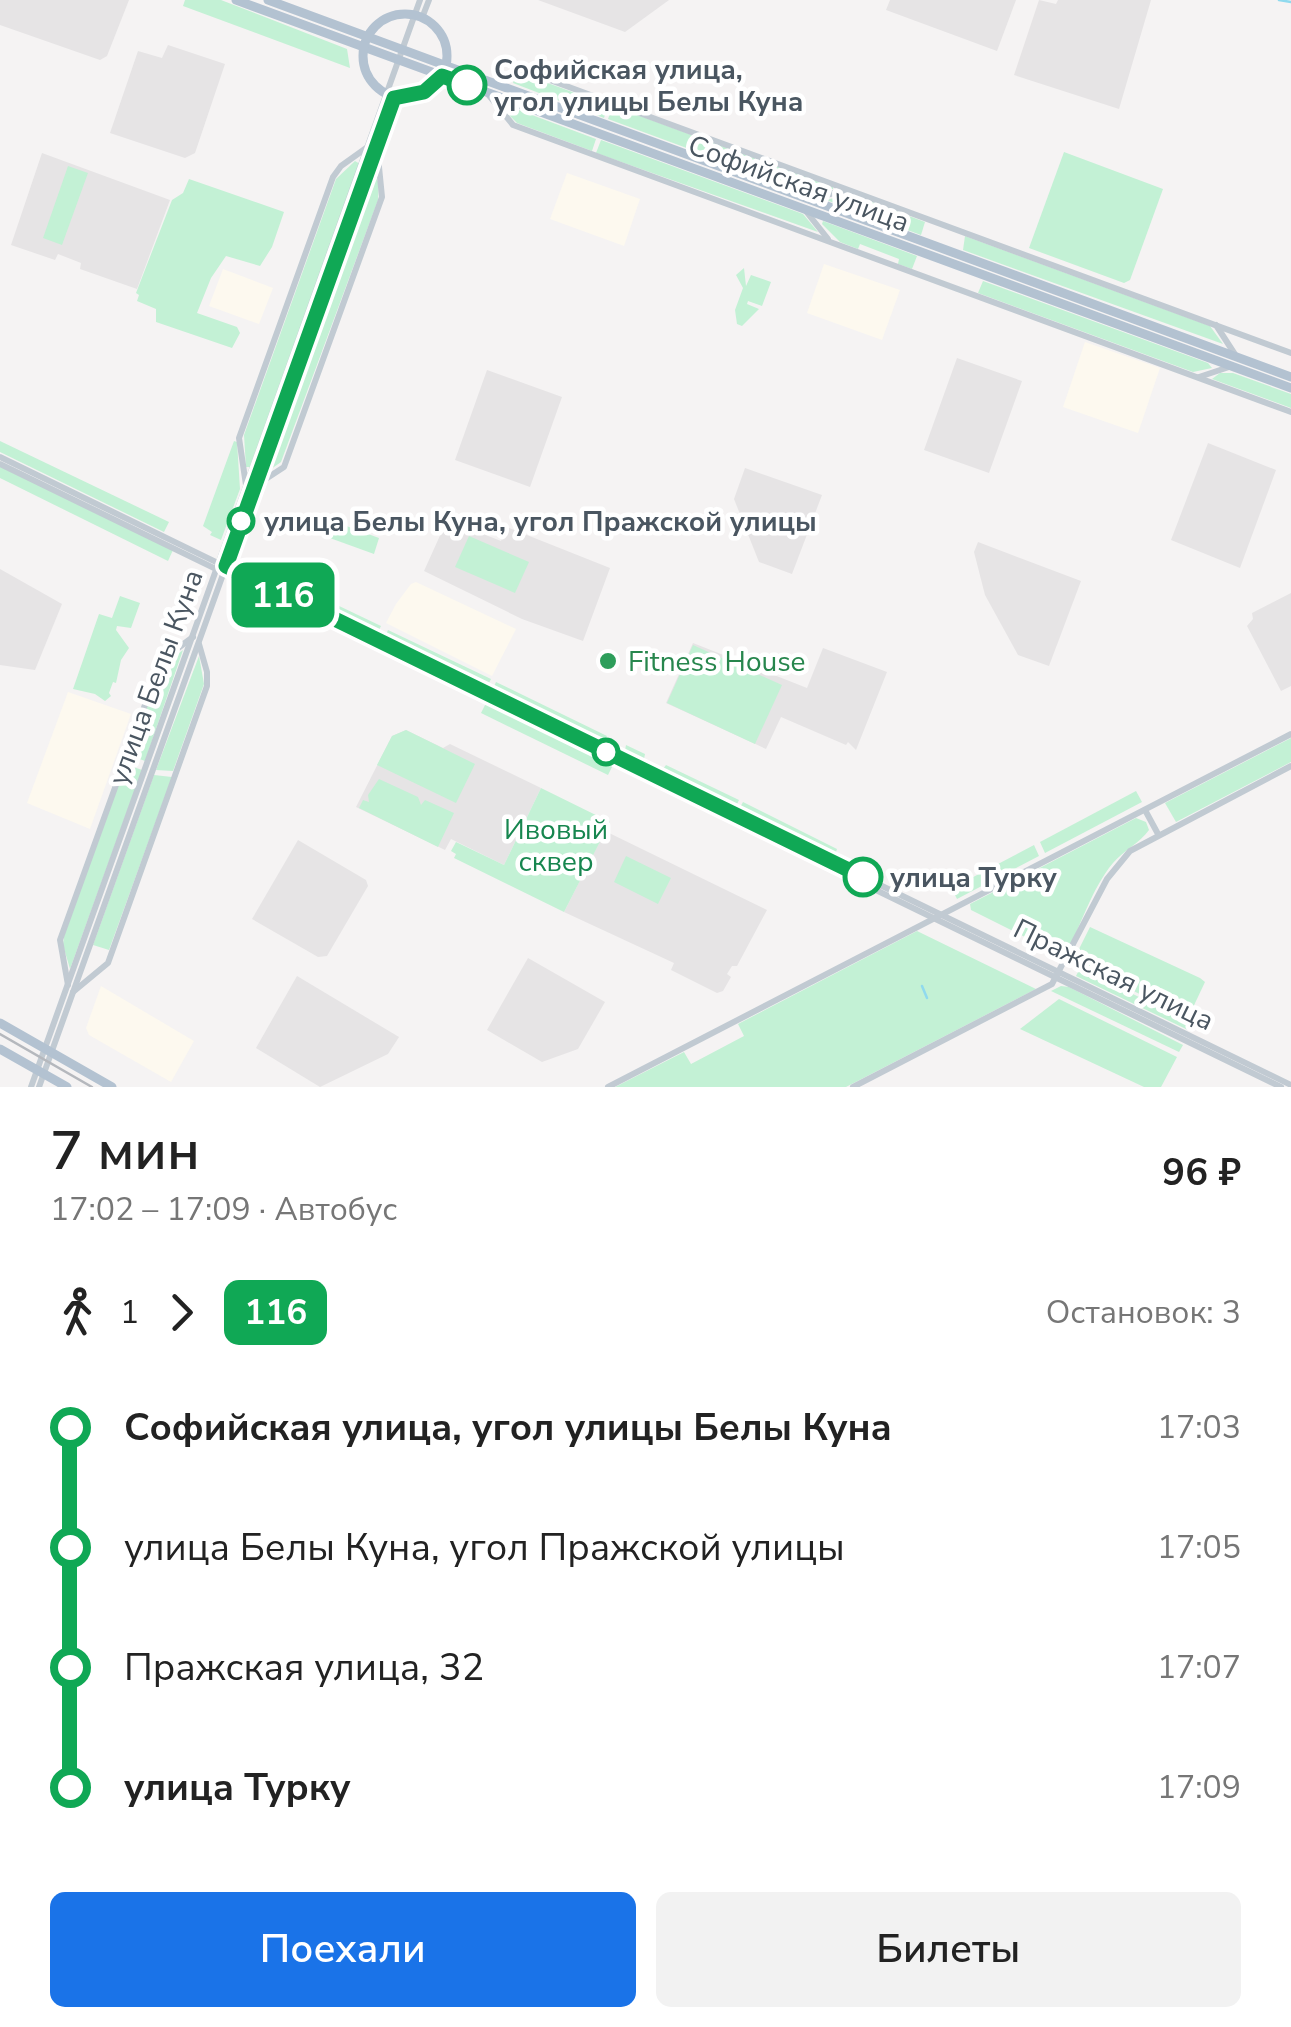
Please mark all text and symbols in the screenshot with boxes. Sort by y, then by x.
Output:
place label: Софийская улица, угол улицы Белы Куна [494,51,803,121]
marker: Софийская улица, угол улицы Белы Куна [448,66,486,104]
street label: Софийская улица [683,126,915,242]
place label: улица Белы Куна, угол Пражской улицы [264,503,817,541]
marker: улица Белы Куна, угол Пражской улицы [228,508,254,534]
line badge: 116 [226,562,340,628]
street label: улица Белы Куна [99,565,212,790]
text: 116 [251,572,315,619]
place label: Fitness House [628,643,806,681]
marker: Fitness House [597,650,619,672]
unlabelled marker [593,739,619,765]
park label: Ивовый сквер [504,811,608,881]
marker: улица Турку [844,858,882,896]
place label: улица Турку [890,859,1058,897]
street label: Пражская улица [1007,910,1220,1040]
text: 7 мин [50,1113,200,1188]
text: 96 ₽ [1162,1147,1241,1198]
text: 17:02 – 17:09 · Автобус [50,1188,397,1231]
icon: walk [50,1285,105,1340]
icon: forward [154,1285,209,1340]
text: 116 [244,1289,307,1336]
text: 1 [120,1291,139,1334]
text: Остановок: 3 [1046,1291,1241,1334]
text: Софийская улица, угол улицы Белы Куна [124,1402,892,1453]
text: 17:03 [1157,1406,1241,1449]
text: улица Белы Куна, угол Пражской улицы [124,1522,845,1573]
text: 17:05 [1157,1526,1241,1569]
text: Пражская улица, 32 [124,1642,484,1693]
text: 17:07 [1157,1646,1241,1689]
text: улица Турку [124,1762,351,1813]
text: 17:09 [1157,1766,1241,1809]
button: Поехали [50,1892,636,2007]
button: Билеты [656,1892,1241,2007]

